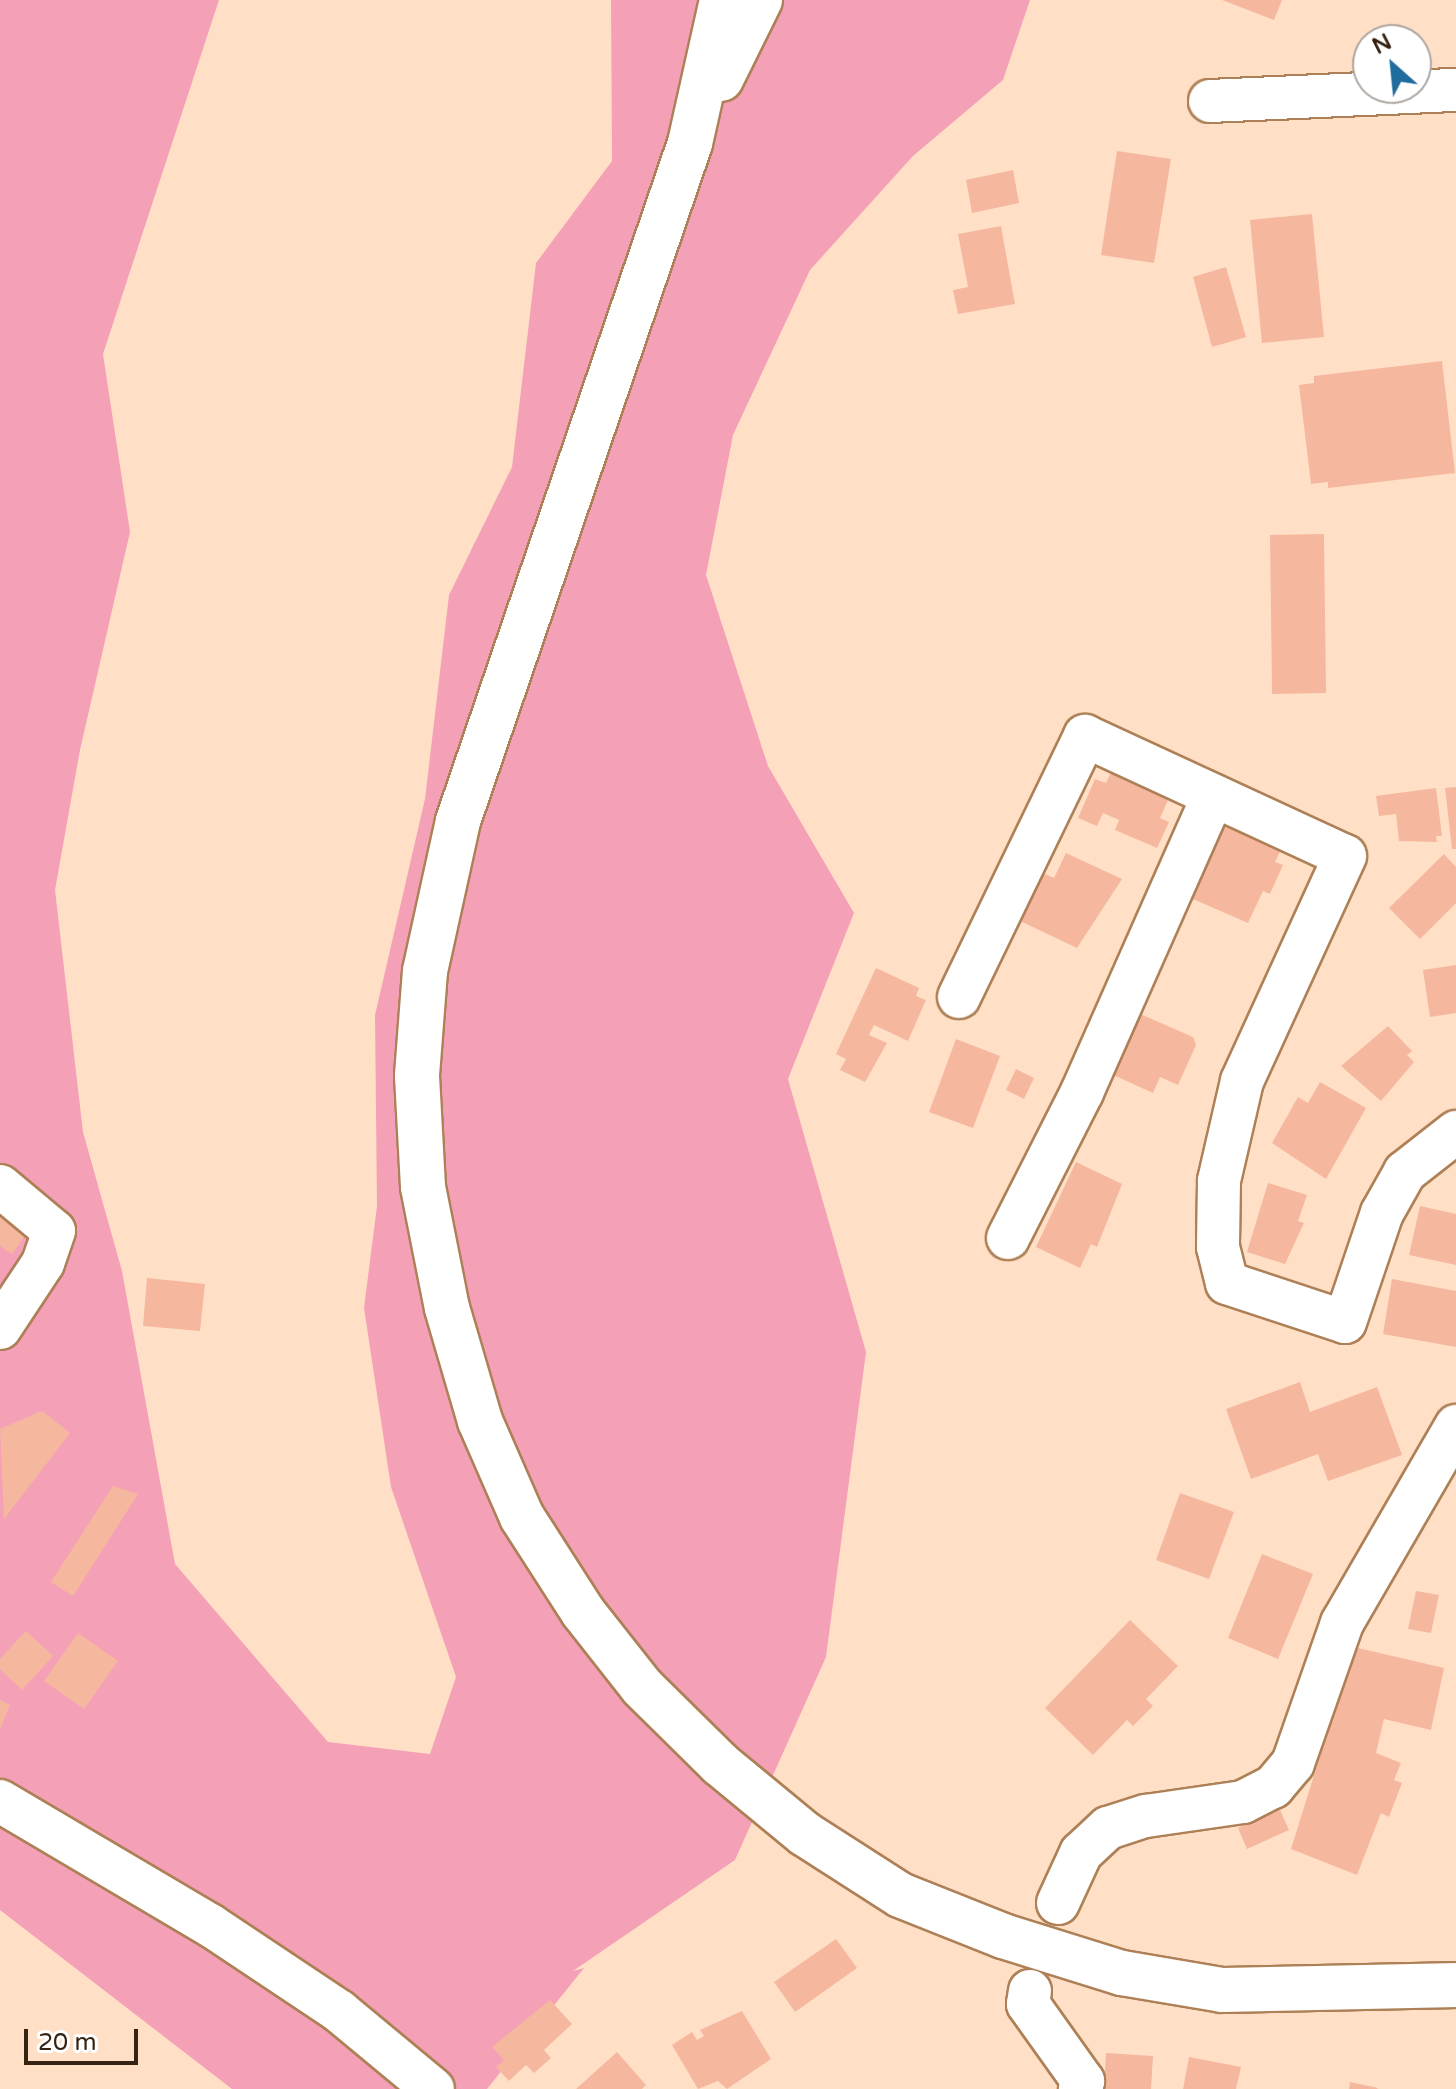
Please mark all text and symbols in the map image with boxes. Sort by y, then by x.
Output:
north arrow [1352,24,1432,104]
text: N [1368,29,1396,60]
scale bar [28,2013,142,2063]
text: 20 m [38,2028,96,2057]

